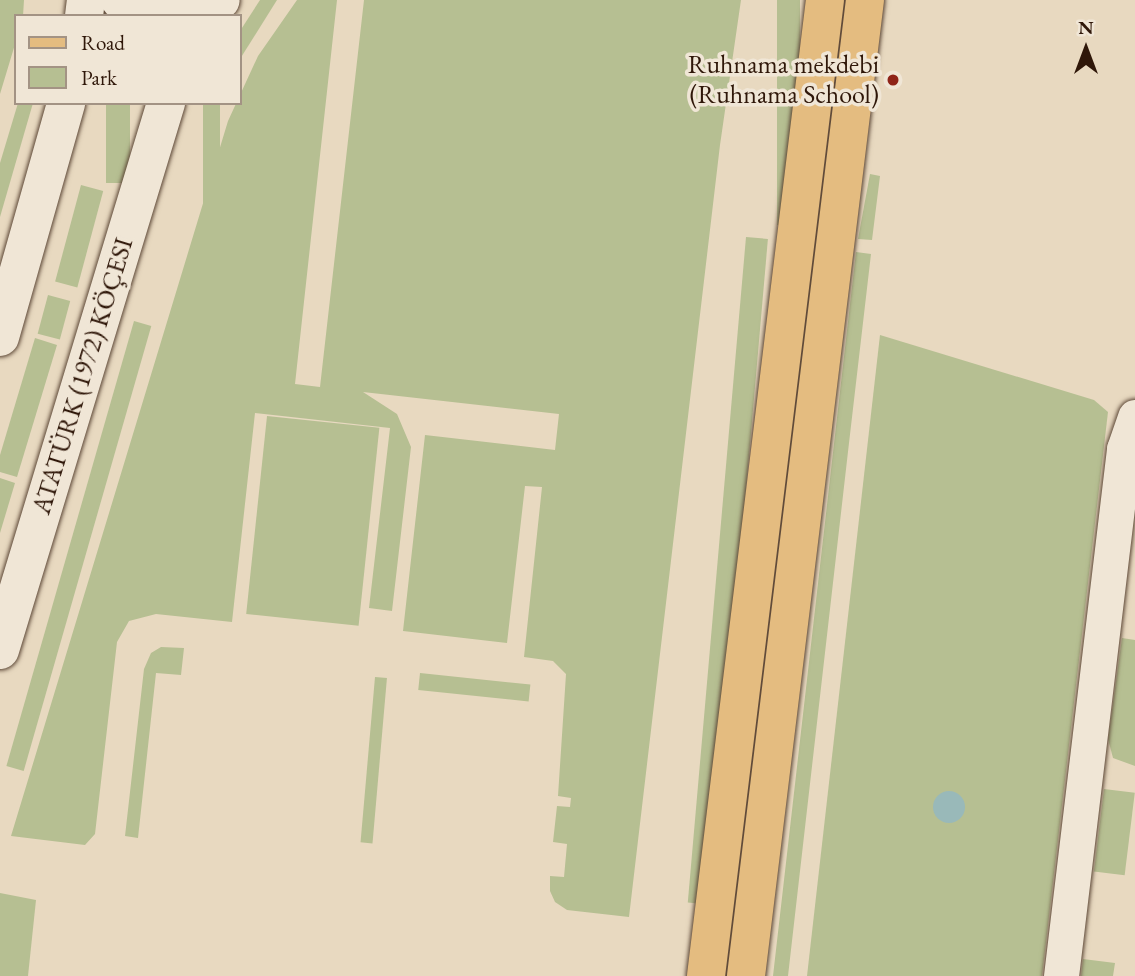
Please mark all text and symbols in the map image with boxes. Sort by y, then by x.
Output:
legend [14,14,242,105]
north arrow [1051,14,1121,84]
text: N [1078,15,1094,40]
text: Road [81,29,125,56]
place label: Ruhnama mekdebi (Ruhnama School) [688,49,879,110]
text: Park [81,64,117,91]
marker: Ruhnama mekdebi (Ruhnama School) [885,72,901,88]
street label: ATATÜRK (1972) KÖÇESI [26,234,140,518]

